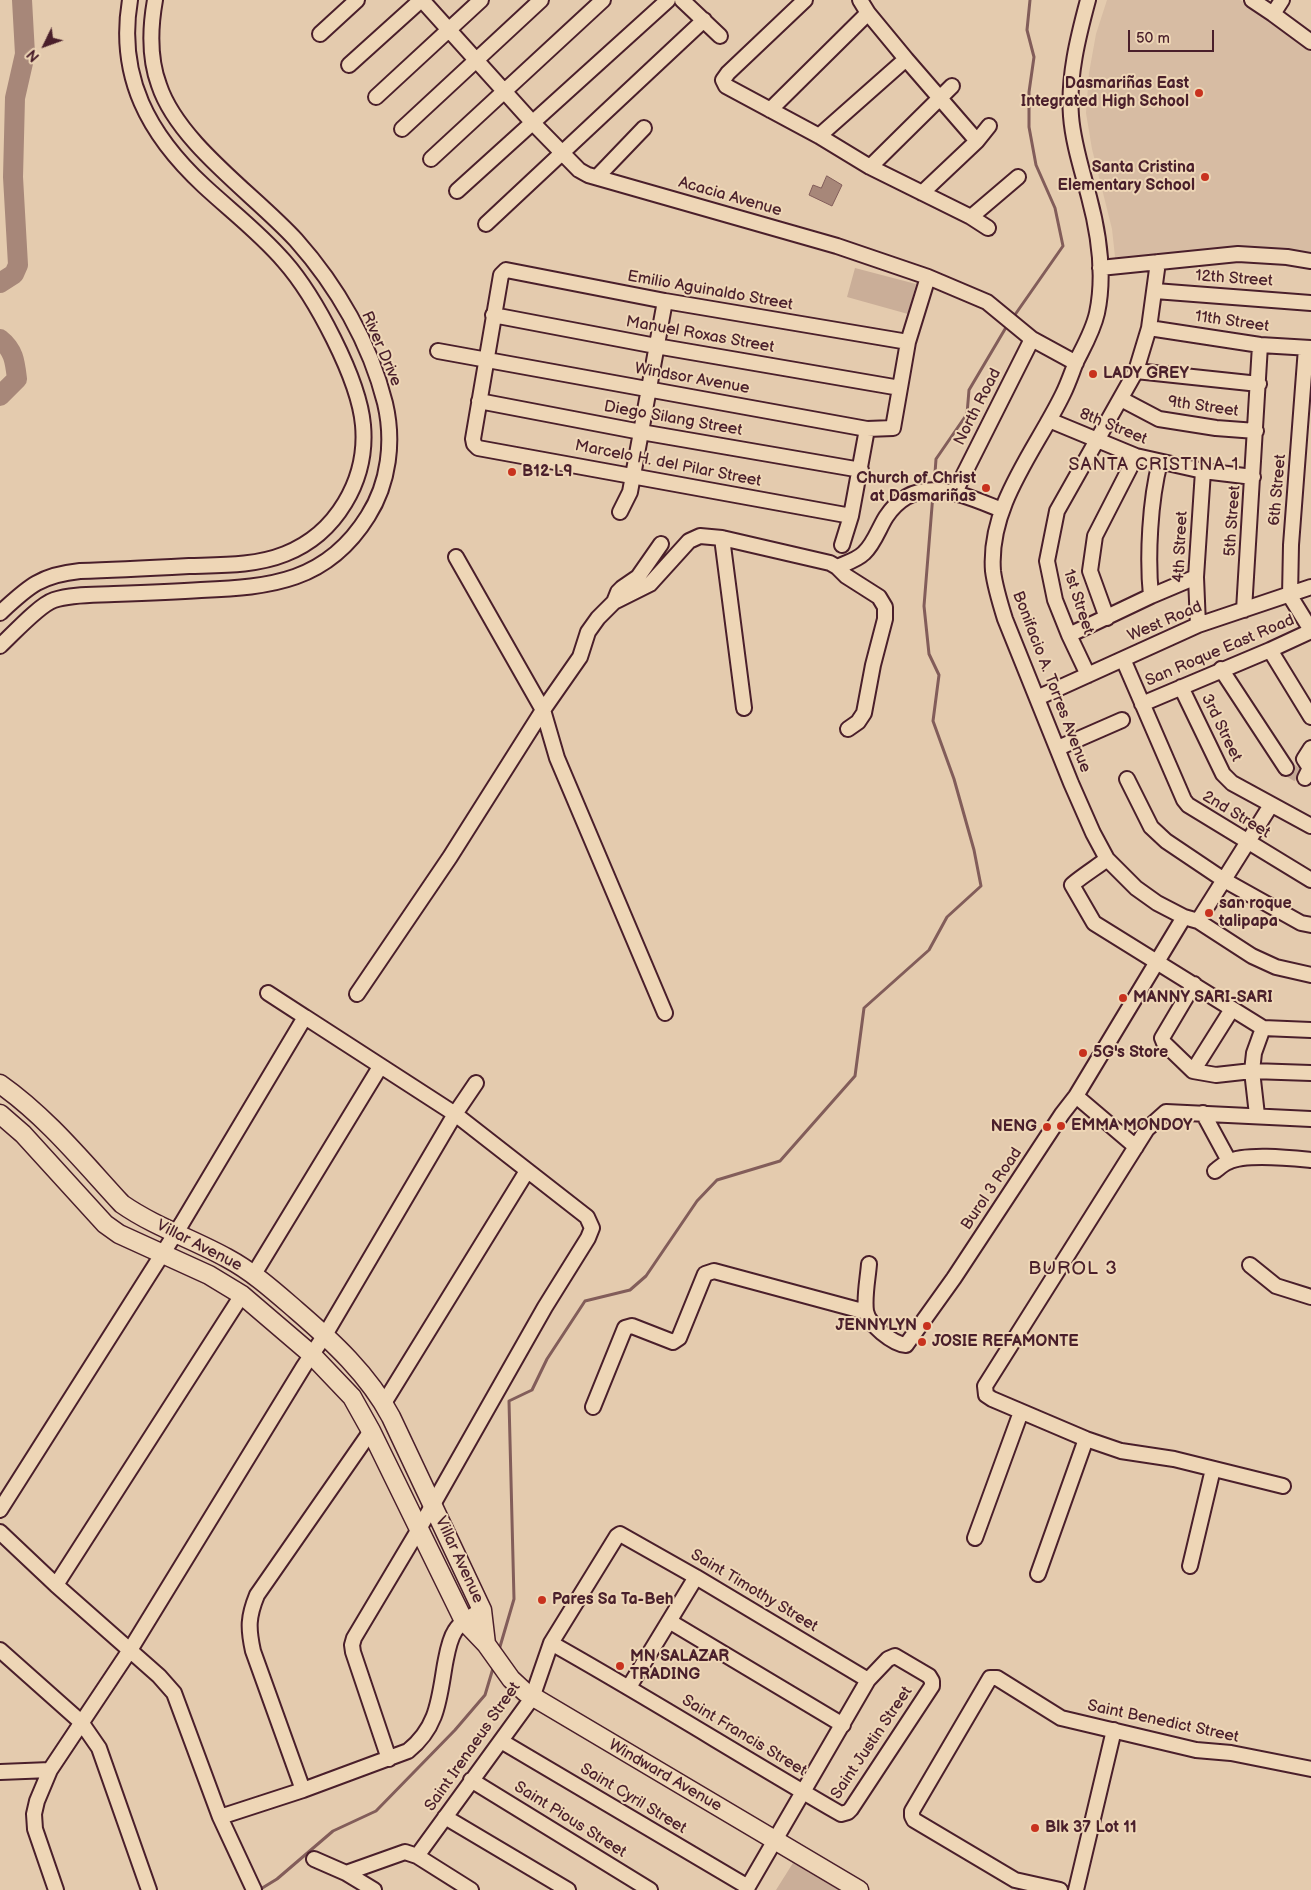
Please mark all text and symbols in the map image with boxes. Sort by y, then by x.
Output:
north arrow [20,20,70,70]
scale bar [1131,20,1217,52]
text: 50 m [1136,29,1170,48]
text: N [24,46,43,65]
place label: Dasmariñas East Integrated High School [1021,74,1189,112]
marker: Dasmariñas East Integrated High School [1193,87,1205,99]
place label: Santa Cristina Elementary School [1058,158,1195,196]
marker: Santa Cristina Elementary School [1199,171,1211,183]
street label: Acacia Avenue [676,173,784,221]
street label: Emilio Aguinaldo Street [626,267,794,315]
street label: 12th Street [1195,267,1273,291]
street label: 11th Street [1194,307,1270,337]
street label: River Drive [357,309,405,389]
street label: Manuel Roxas Street [624,313,776,357]
street label: Windsor Avenue [633,359,751,399]
place label: LADY GREY [1103,364,1189,384]
street label: North Road [950,365,1006,449]
marker: LADY GREY [1087,368,1099,380]
street label: 9th Street [1166,393,1240,421]
street label: Diego Silang Street [602,397,744,441]
street label: 8th Street [1076,405,1150,449]
street label: Marcelo H. del Pilar Street [573,437,763,491]
street label: 6th Street [1265,453,1291,527]
district label: SANTA CRISTINA 1 [1067,454,1241,476]
place label: B12 L9 [522,462,573,482]
marker: B12 L9 [506,466,518,478]
place label: Church of Christ at Dasmariñas [856,469,976,507]
marker: Church of Christ at Dasmariñas [980,482,992,494]
street label: 5th Street [1221,485,1245,557]
street label: 4th Street [1170,511,1192,583]
street label: 1st Street [1058,567,1098,637]
street label: Bonifacio A. Torres Avenue [1007,589,1095,775]
street label: West Road [1125,598,1205,646]
street label: San Roque East Road [1143,611,1297,691]
street label: 3rd Street [1196,691,1246,765]
street label: 2nd Street [1199,787,1273,843]
place label: san roque talipapa [1219,894,1292,932]
marker: san roque talipapa [1203,907,1215,919]
place label: MANNY SARI-SARI [1133,988,1273,1008]
marker: MANNY SARI-SARI [1117,992,1129,1004]
place label: 5G's Store [1093,1043,1168,1063]
marker: 5G's Store [1077,1047,1089,1059]
place label: EMMA MONDOY [1071,1116,1192,1136]
place label: NENG [991,1117,1037,1137]
marker: EMMA MONDOY [1055,1120,1067,1132]
marker: NENG [1041,1121,1053,1133]
street label: Burol 3 Road [957,1144,1027,1234]
street label: Villar Avenue [153,1216,245,1276]
district label: BUROL 3 [1027,1258,1119,1280]
place label: JENNYLYN [836,1316,917,1336]
marker: JENNYLYN [921,1320,933,1332]
place label: JOSIE REFAMONTE [932,1332,1079,1352]
marker: JOSIE REFAMONTE [916,1336,928,1348]
street label: Villar Avenue [431,1514,487,1606]
street label: Saint Timothy Street [687,1545,821,1637]
place label: Pares Sa Ta-Beh [552,1590,673,1610]
marker: Pares Sa Ta-Beh [536,1594,548,1606]
place label: MN SALAZAR TRADING [630,1647,729,1685]
marker: MN SALAZAR TRADING [614,1660,626,1672]
street label: Saint Irenaeus Street [421,1679,525,1815]
street label: Saint Justin Street [827,1683,917,1803]
street label: Saint Francis Street [678,1691,810,1781]
street label: Saint Benedict Street [1086,1697,1240,1747]
street label: Windward Avenue [605,1736,725,1816]
street label: Saint Cyril Street [576,1760,690,1838]
street label: Saint Pious Street [510,1778,630,1862]
place label: Blk 37 Lot 11 [1045,1818,1137,1838]
marker: Blk 37 Lot 11 [1029,1822,1041,1834]

